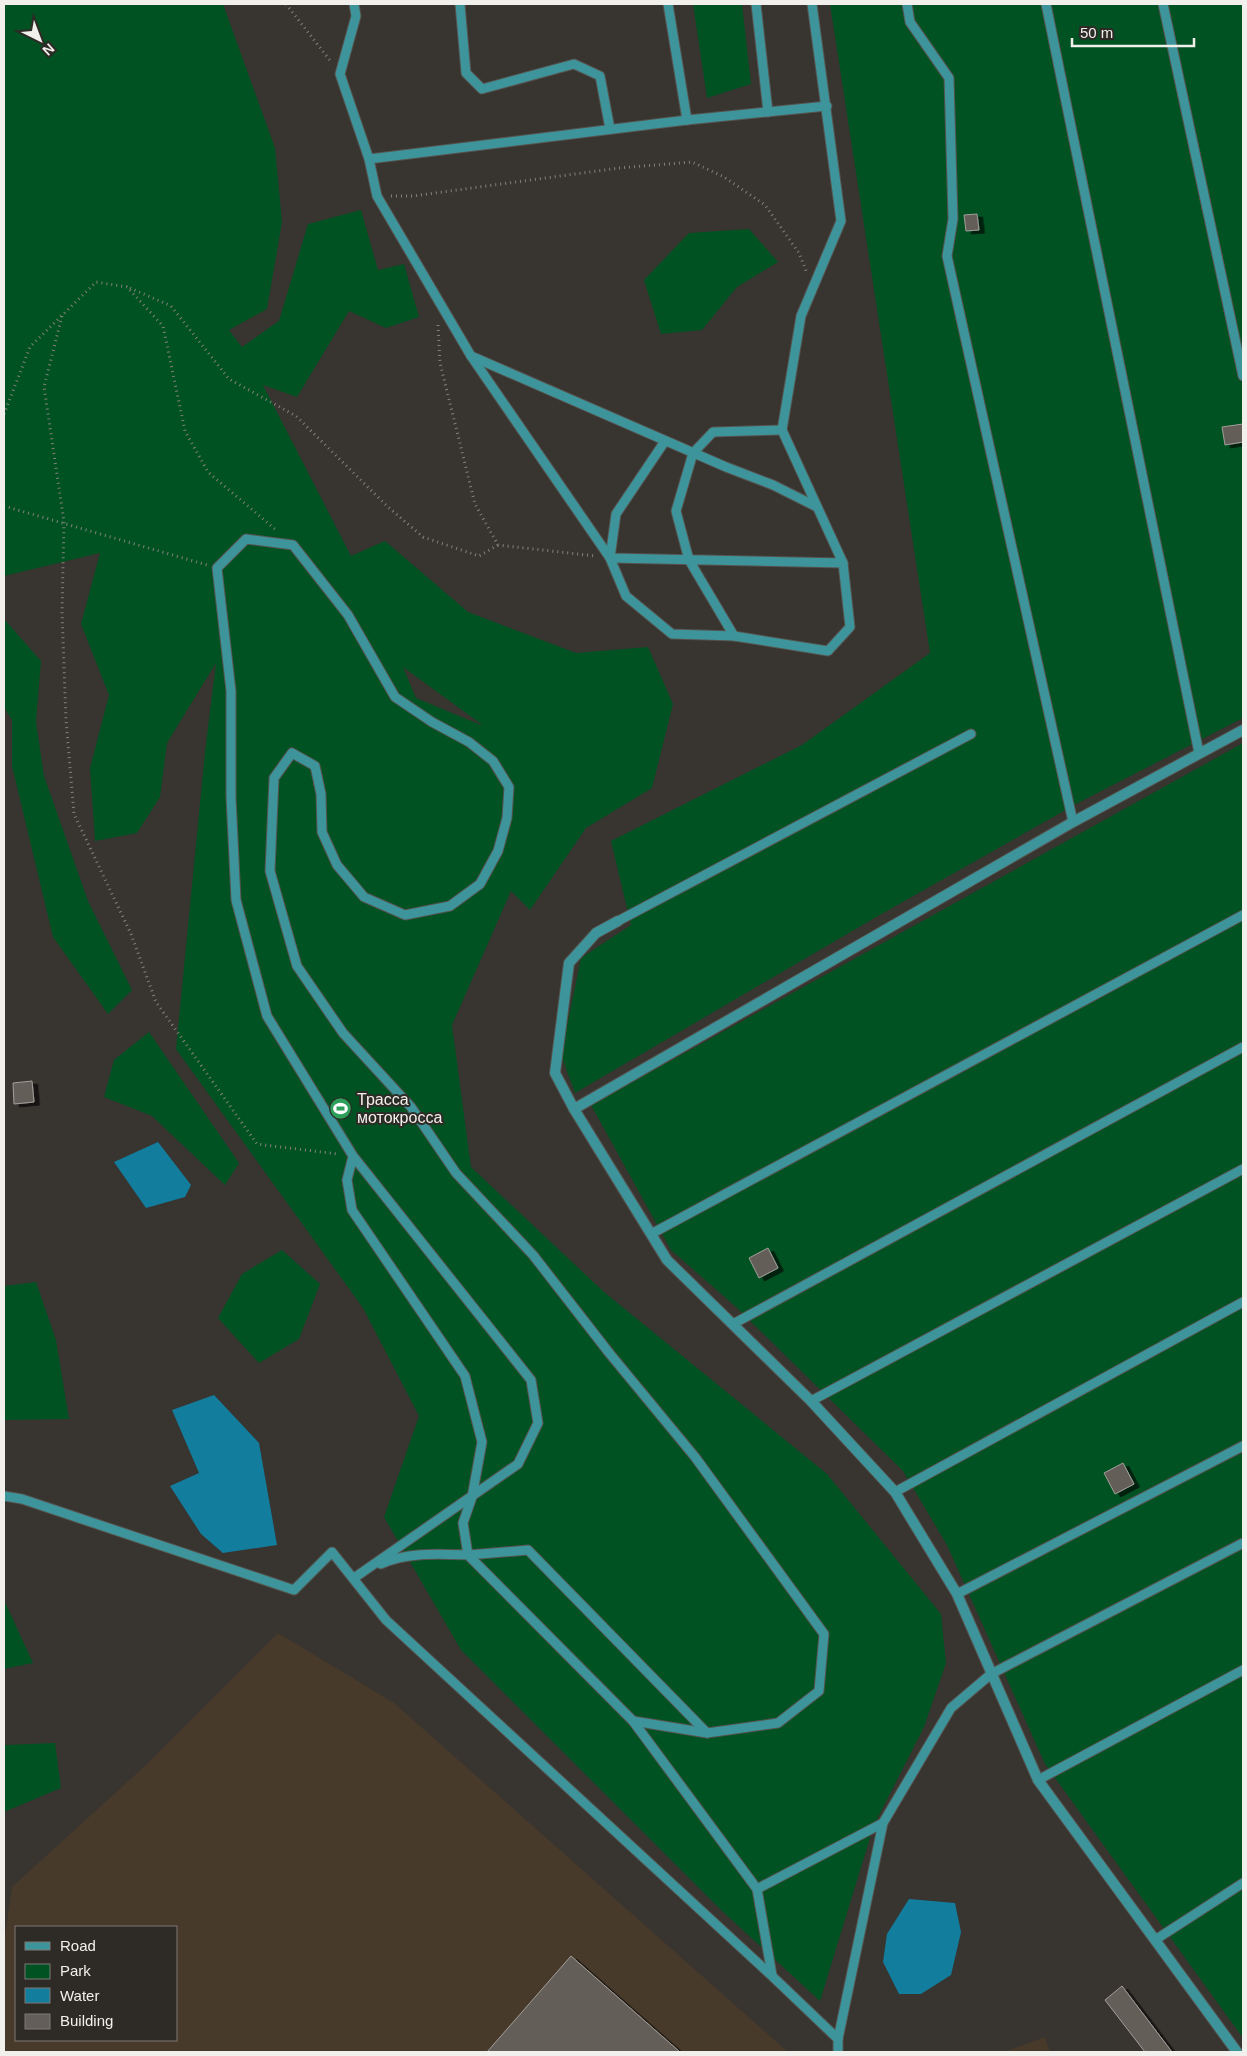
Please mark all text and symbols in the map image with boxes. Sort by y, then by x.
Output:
north arrow [15,15,65,65]
scale bar [1072,15,1194,47]
text: 50 m [1080,24,1113,41]
text: N [40,40,58,59]
place label: Трасса мотокросса [357,1091,442,1126]
sports icon: Трасса мотокросса [329,1096,353,1120]
legend [15,1926,178,2041]
text: Road [60,1937,96,1954]
text: Park [60,1962,91,1979]
text: Water [60,1987,99,2004]
text: Building [60,2012,113,2029]

